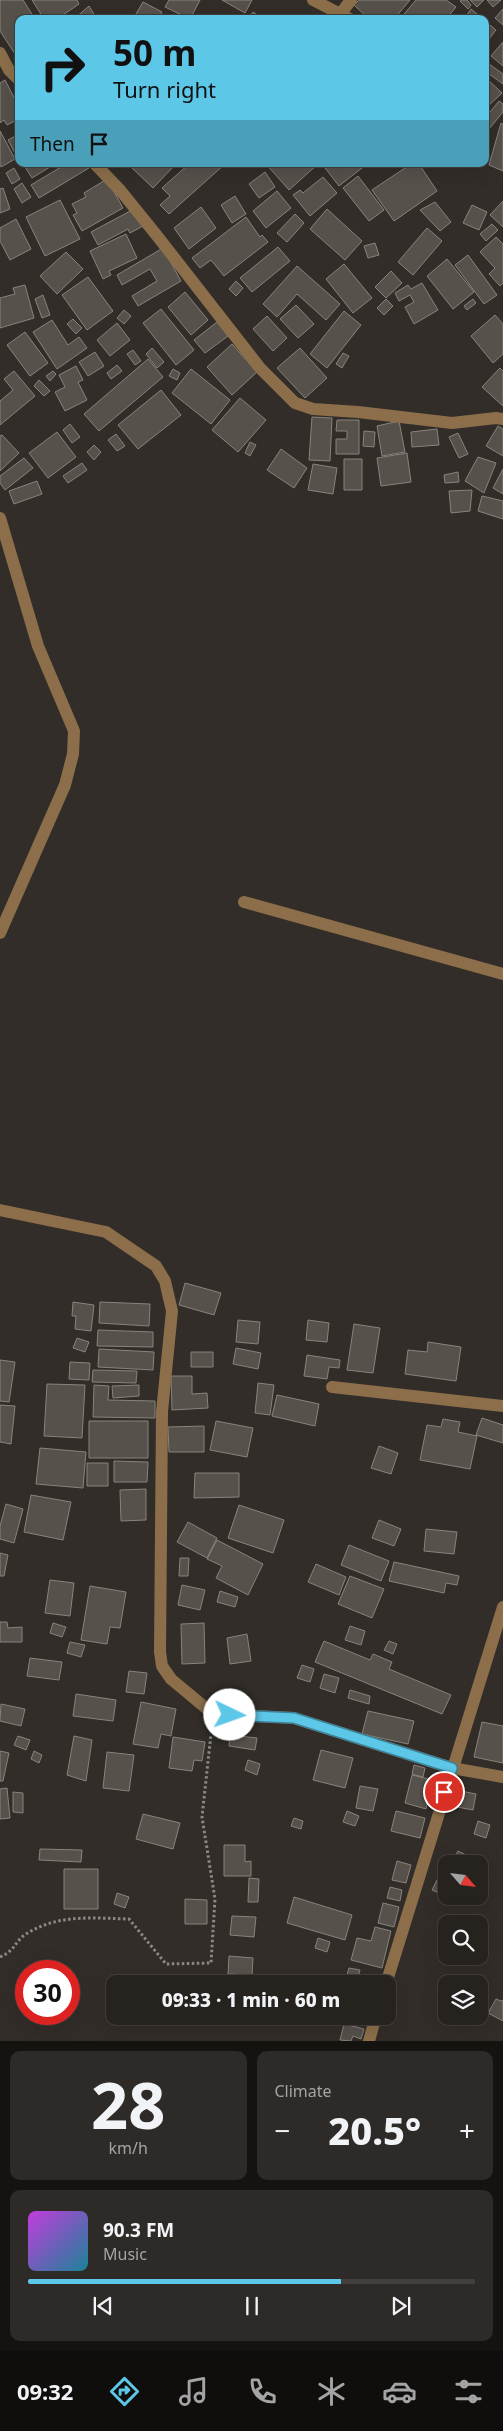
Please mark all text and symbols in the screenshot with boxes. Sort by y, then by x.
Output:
text: 50 m [113,29,196,76]
icon: right [30,35,95,100]
text: Turn right [113,74,216,104]
icon: arrive [85,130,113,158]
text: Then [30,131,75,157]
position arrow [203,1688,255,1740]
pin [423,1771,465,1813]
icon: arrive [430,1778,458,1806]
north arrow [438,1855,488,1905]
map controls [438,1855,488,2025]
button: search [438,1915,488,1965]
speed limit sign: 30 [15,1960,80,2025]
button: layers [438,1975,488,2025]
text: 09:33 · 1 min · 60 m [162,1987,340,2013]
text: 28 [91,2060,165,2148]
text: Climate [275,2080,332,2102]
text: 20.5° [328,2104,421,2156]
text: − [275,2111,291,2149]
text: + [459,2111,475,2149]
text: km/h [109,2137,148,2159]
text: 90.3 FM [103,2217,174,2243]
text: Music [103,2243,147,2265]
icon: previous [89,2292,117,2320]
icon: pause [238,2292,266,2320]
icon: next [387,2292,415,2320]
icon: directions [107,2374,142,2409]
icon: music [176,2374,211,2409]
icon: phone [245,2374,280,2409]
icon: climate [314,2374,349,2409]
icon: car [382,2374,417,2409]
icon: filters [451,2374,486,2409]
text: 09:32 [17,2376,73,2406]

